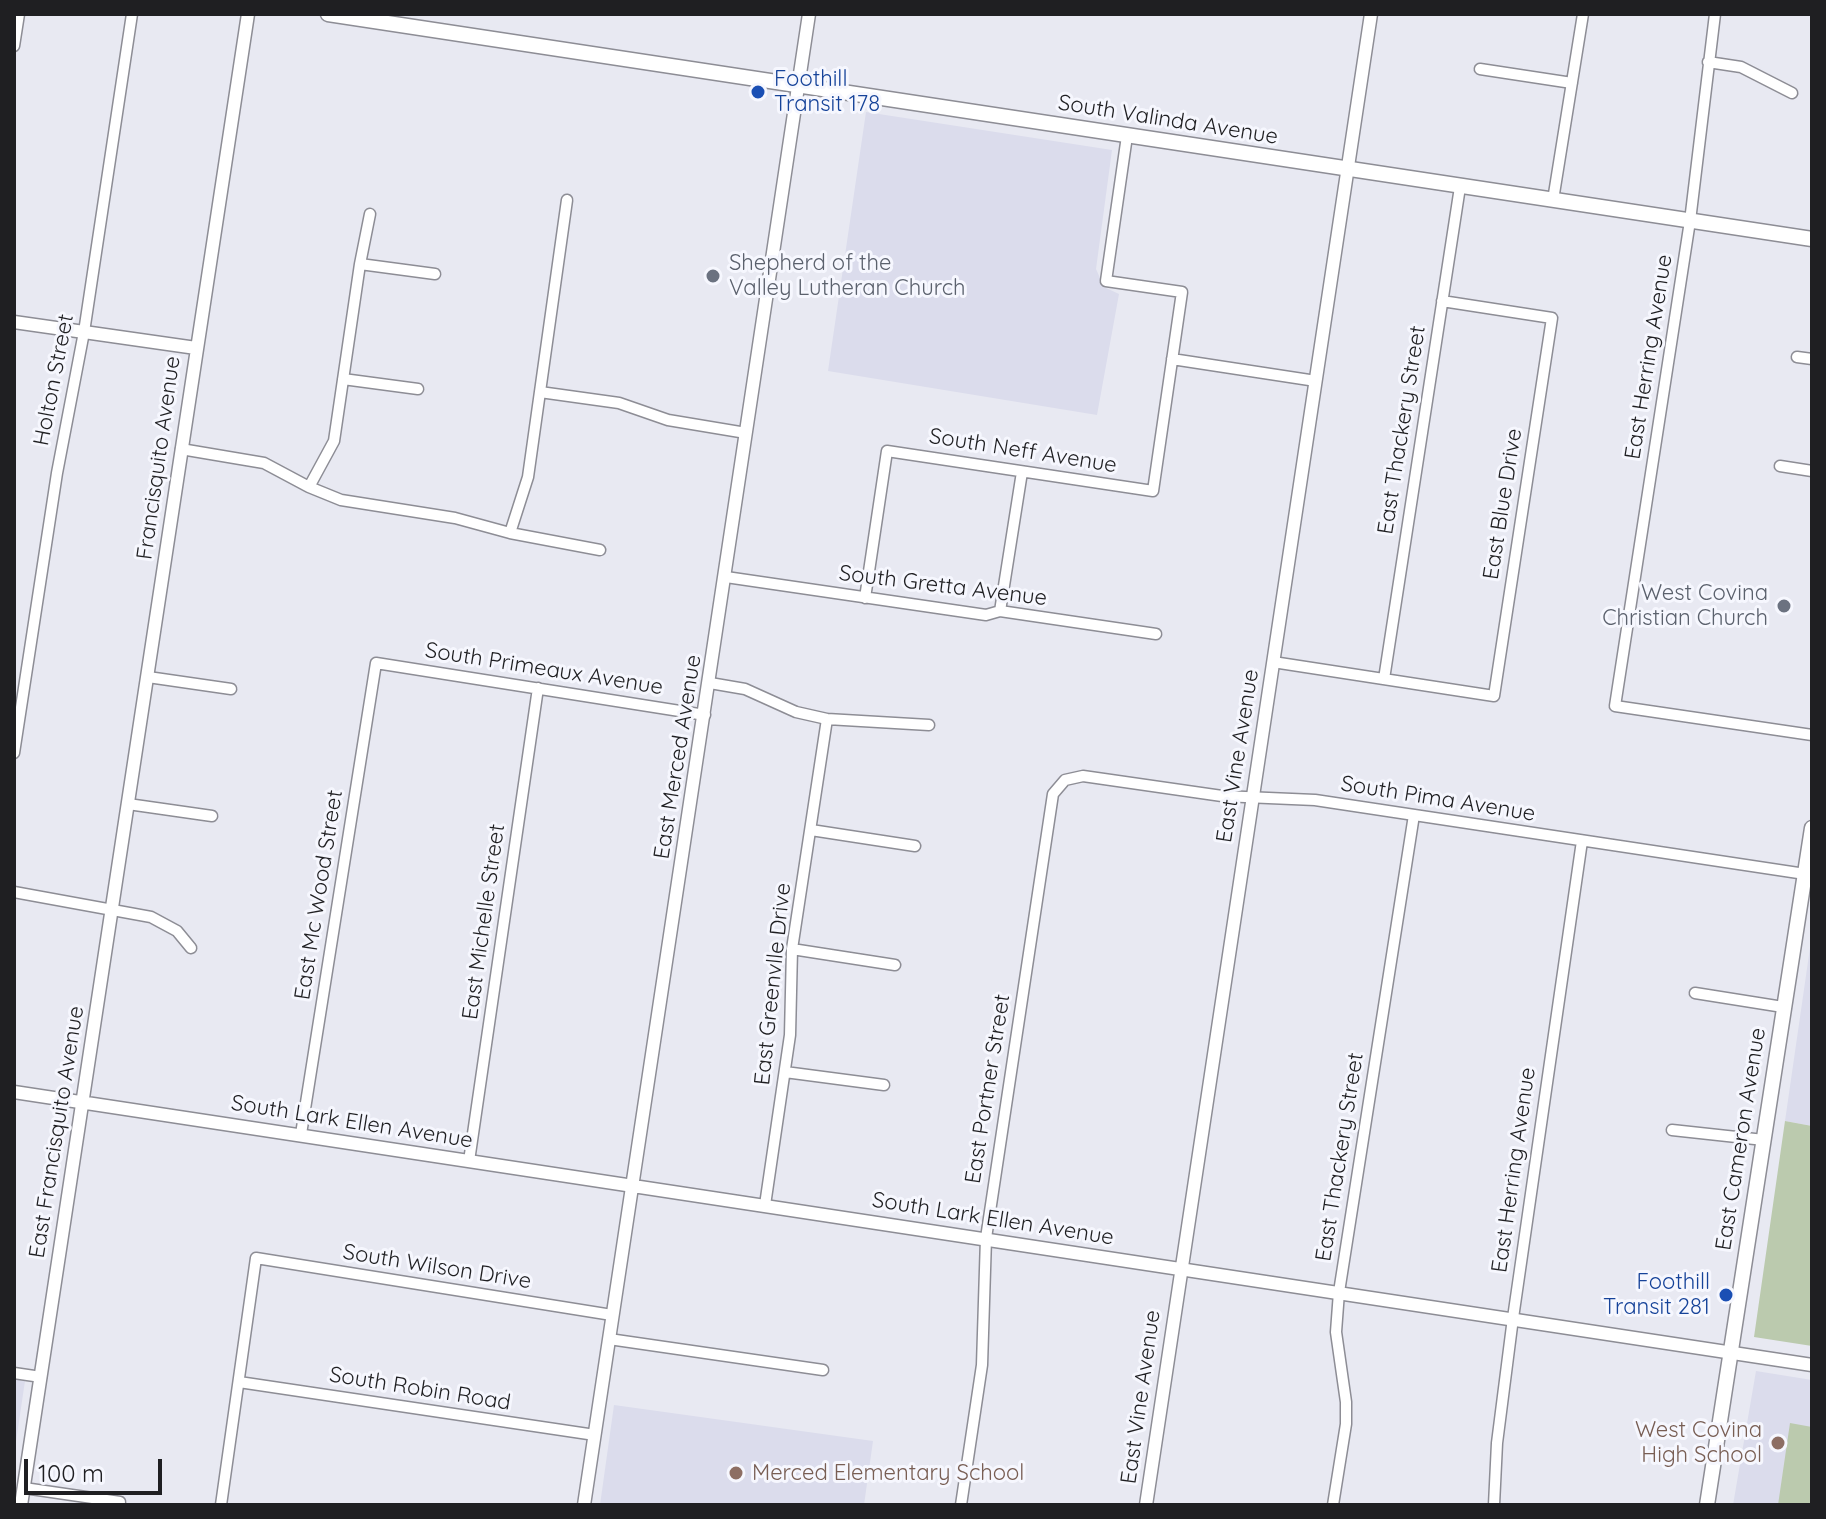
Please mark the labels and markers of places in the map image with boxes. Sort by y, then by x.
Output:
place label: Foothill Transit 178 [774,66,880,118]
marker: Foothill Transit 178 [749,83,767,101]
place label: Shepherd of the Valley Lutheran Church [729,250,966,302]
marker: Shepherd of the Valley Lutheran Church [704,267,722,285]
place label: West Covina Christian Church [1602,580,1768,632]
marker: West Covina Christian Church [1775,597,1793,615]
place label: Foothill Transit 281 [1603,1269,1710,1320]
marker: Foothill Transit 281 [1717,1286,1735,1304]
place label: West Covina High School [1635,1417,1762,1468]
marker: West Covina High School [1769,1434,1787,1452]
place label: Merced Elementary School [752,1460,1024,1486]
marker: Merced Elementary School [727,1464,745,1482]

